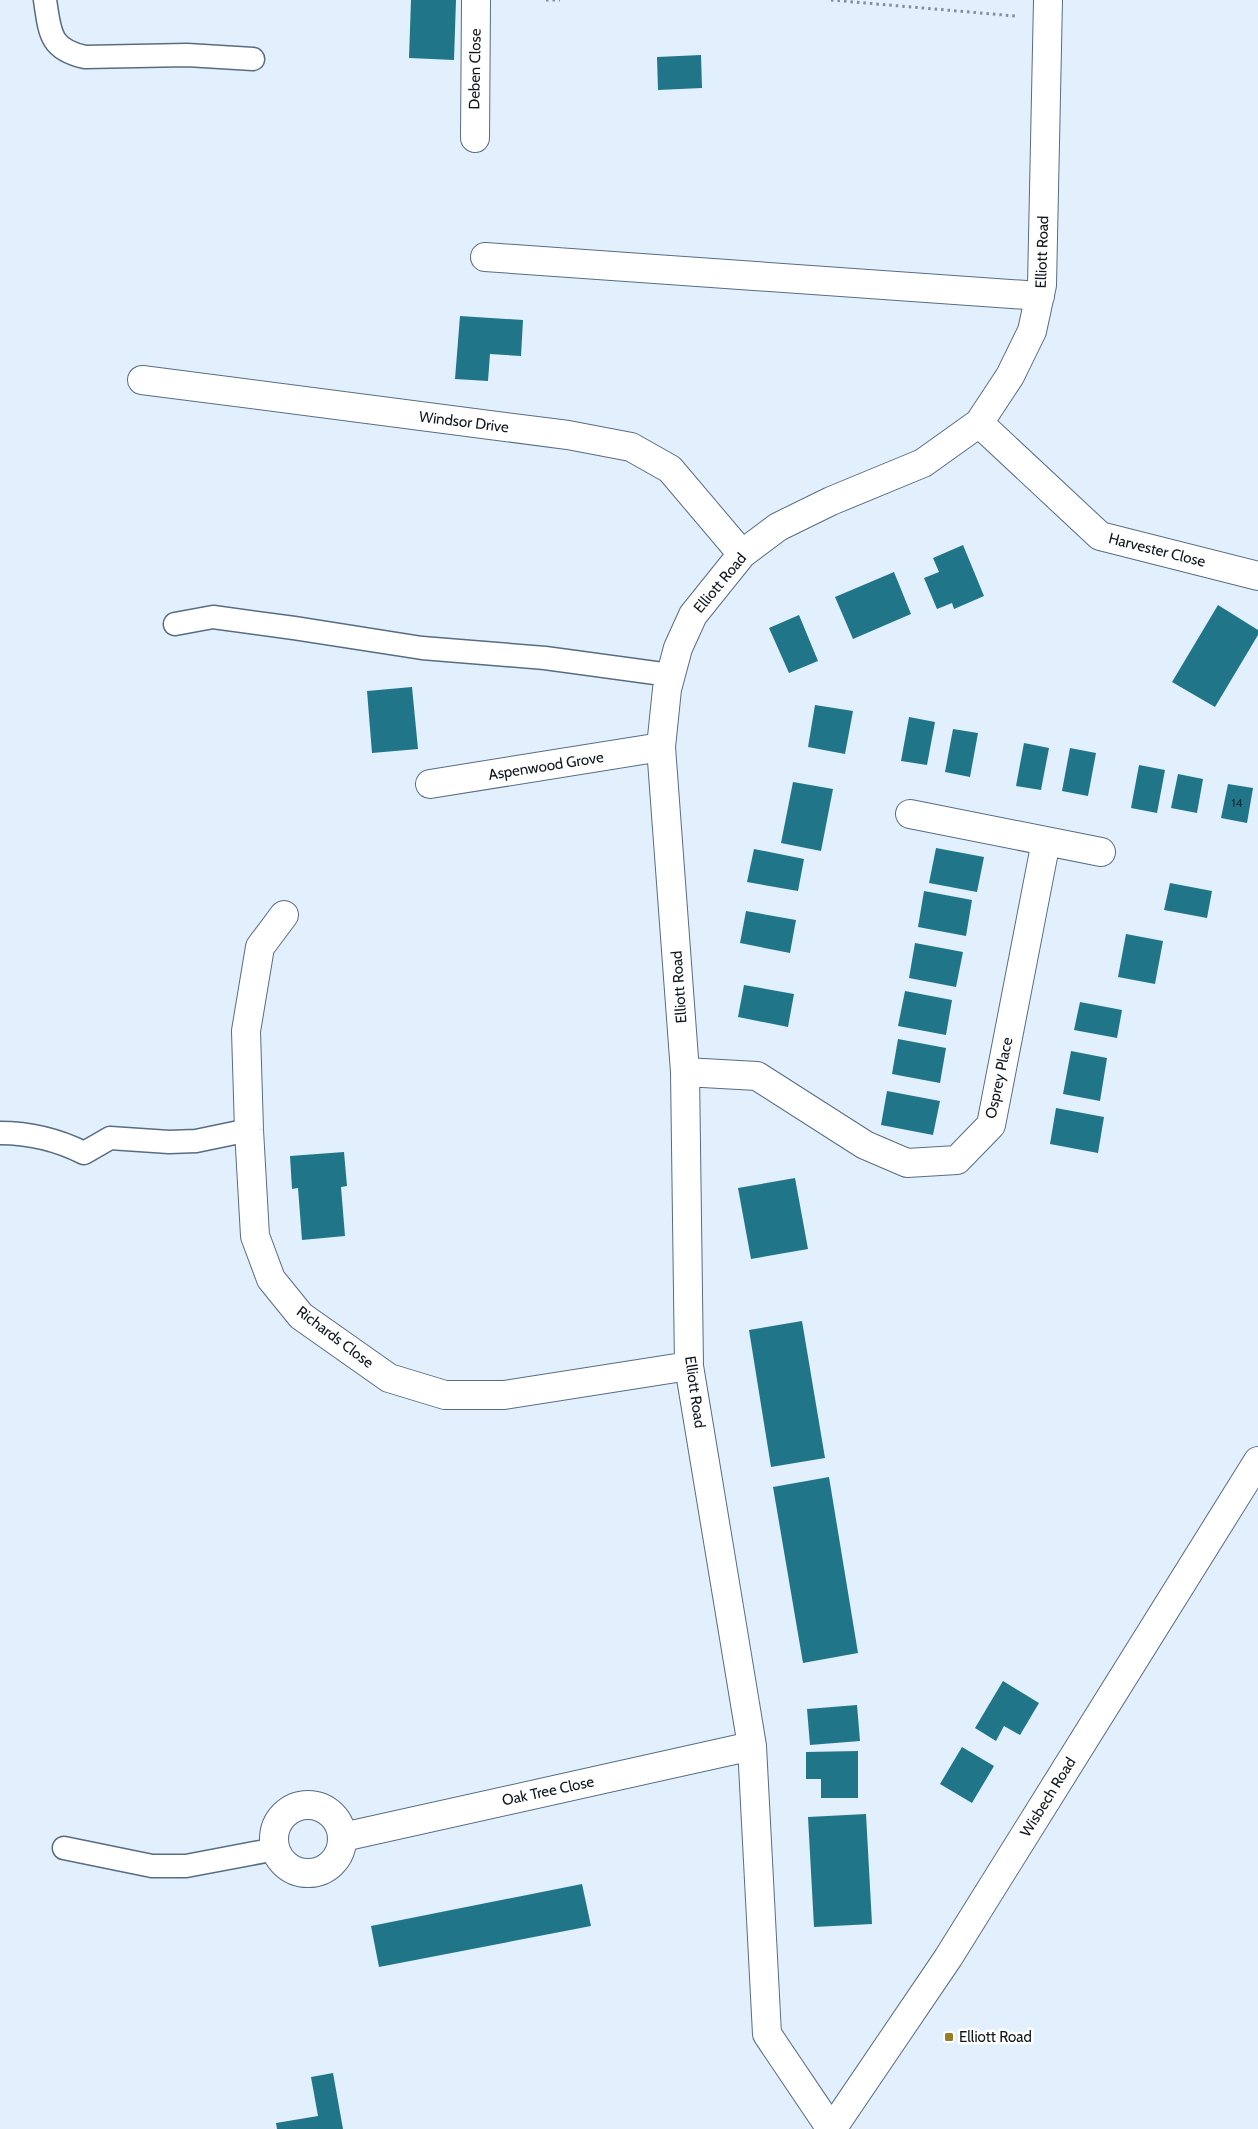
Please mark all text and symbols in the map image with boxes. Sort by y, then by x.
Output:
street label: Deben Close [465,28,485,110]
street label: Elliott Road [1032,215,1052,289]
street label: Windsor Drive [418,408,510,436]
street label: Harvester Close [1107,529,1208,571]
street label: Elliott Road [690,549,750,617]
street label: Aspenwood Grove [487,748,605,784]
house number: 14 [1232,795,1242,810]
street label: Elliott Road [667,950,691,1024]
street label: Osprey Place [982,1035,1016,1120]
street label: Richards Close [293,1302,377,1372]
street label: Elliott Road [681,1355,709,1429]
street label: Wisbech Road [1016,1754,1080,1840]
street label: Oak Tree Close [500,1772,596,1810]
place label: Elliott Road [959,2028,1032,2046]
marker: Elliott Road [943,2031,955,2043]

